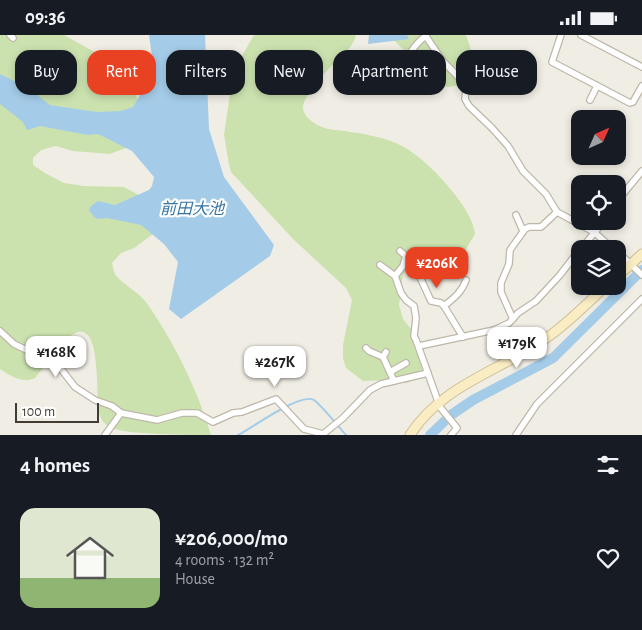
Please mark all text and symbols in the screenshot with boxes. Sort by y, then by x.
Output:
text: 09:36 [25,8,66,27]
chip: Buy [15,50,77,95]
chip: Rent [87,50,156,95]
chip: Filters [166,50,245,95]
chip: New [255,50,323,95]
chip: Apartment [333,50,446,95]
chip: House [456,50,537,95]
north arrow [571,110,626,165]
map controls [571,110,626,295]
button: locate [571,175,626,230]
water label: 前田大池 [160,200,226,217]
button: layers [571,240,626,295]
pin: ¥206K [402,247,472,289]
text: ¥206K [416,255,458,271]
pin: ¥179K [482,327,552,369]
pin: ¥168K [21,335,91,378]
text: ¥179K [498,335,536,351]
text: ¥168K [36,344,76,360]
pin: ¥267K [240,345,310,388]
text: ¥267K [255,354,295,370]
scale bar [15,400,99,423]
text: 100 m [22,405,55,419]
icon: filters [594,451,622,479]
text: 4 homes [20,455,90,476]
icon: home [60,528,120,588]
text: ¥206,000/mo [175,528,288,549]
icon: heart [594,544,622,572]
text: 4 rooms · 132 m² [175,552,274,568]
text: House [175,571,215,587]

